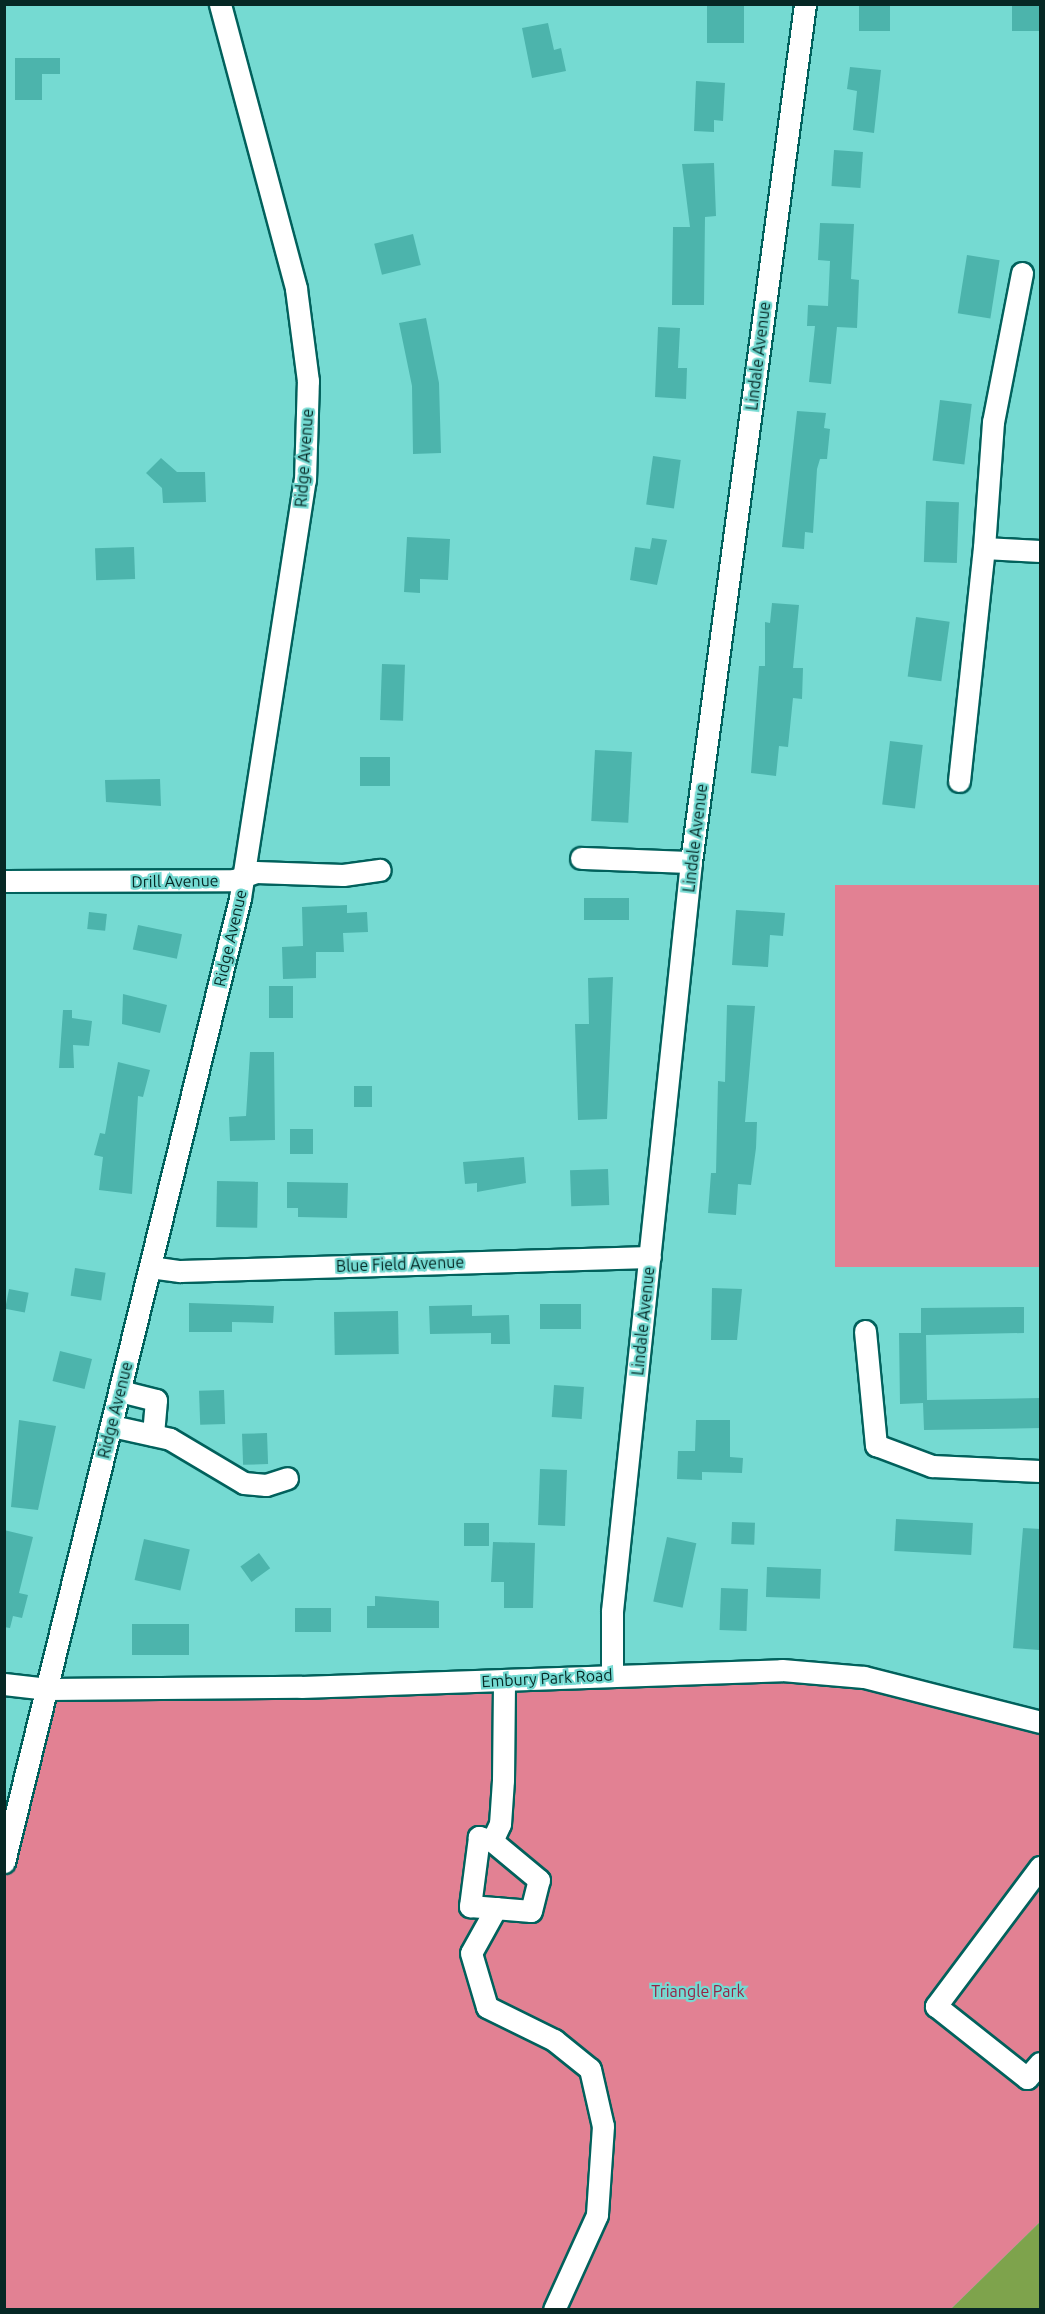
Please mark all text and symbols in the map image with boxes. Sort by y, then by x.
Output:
street label: Lindale Avenue [742,301,774,411]
street label: Ridge Avenue [291,408,317,508]
street label: Lindale Avenue [679,783,711,893]
street label: Drill Avenue [131,871,219,891]
street label: Ridge Avenue [210,888,250,988]
street label: Blue Field Avenue [336,1252,464,1276]
street label: Lindale Avenue [628,1266,658,1376]
street label: Ridge Avenue [94,1360,136,1460]
street label: Embury Park Road [481,1665,613,1691]
park label: Triangle Park [651,1981,745,2001]

